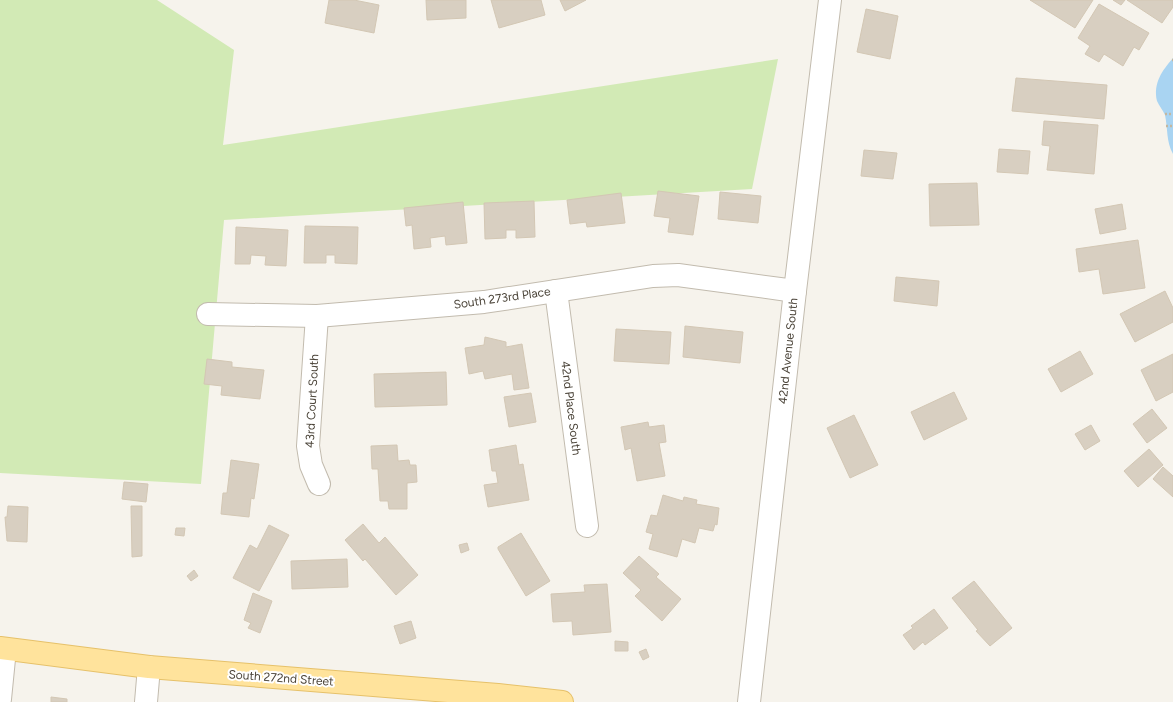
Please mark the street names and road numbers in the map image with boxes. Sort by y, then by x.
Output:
street label: South 273rd Place [453,284,552,312]
street label: 42nd Avenue South [775,297,801,405]
street label: 43rd Court South [303,353,321,448]
street label: 42nd Place South [558,360,584,456]
street label: South 272nd Street [228,667,335,689]

